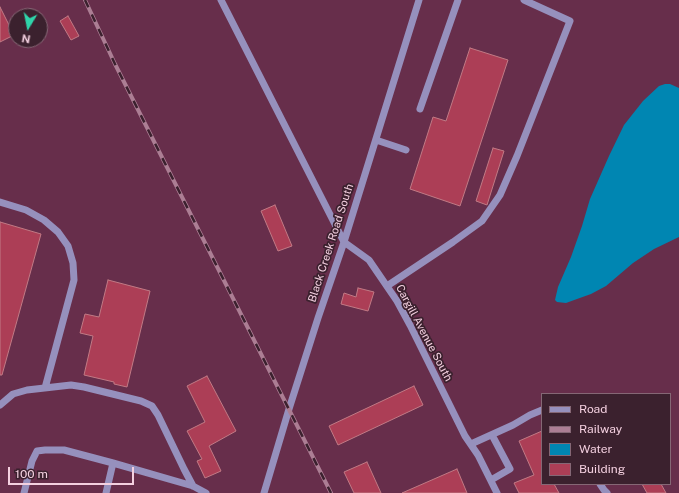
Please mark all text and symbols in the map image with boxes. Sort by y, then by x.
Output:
north arrow [8,8,48,48]
text: N [21,32,31,45]
street label: Black Creek Road South [306,182,356,304]
street label: Cargill Avenue South [393,282,455,384]
legend [541,393,671,485]
text: Road [579,402,607,416]
text: Railway [579,422,622,436]
text: Water [579,442,612,456]
scale bar [10,459,136,485]
text: Building [579,462,625,476]
text: 100 m [15,467,48,481]

